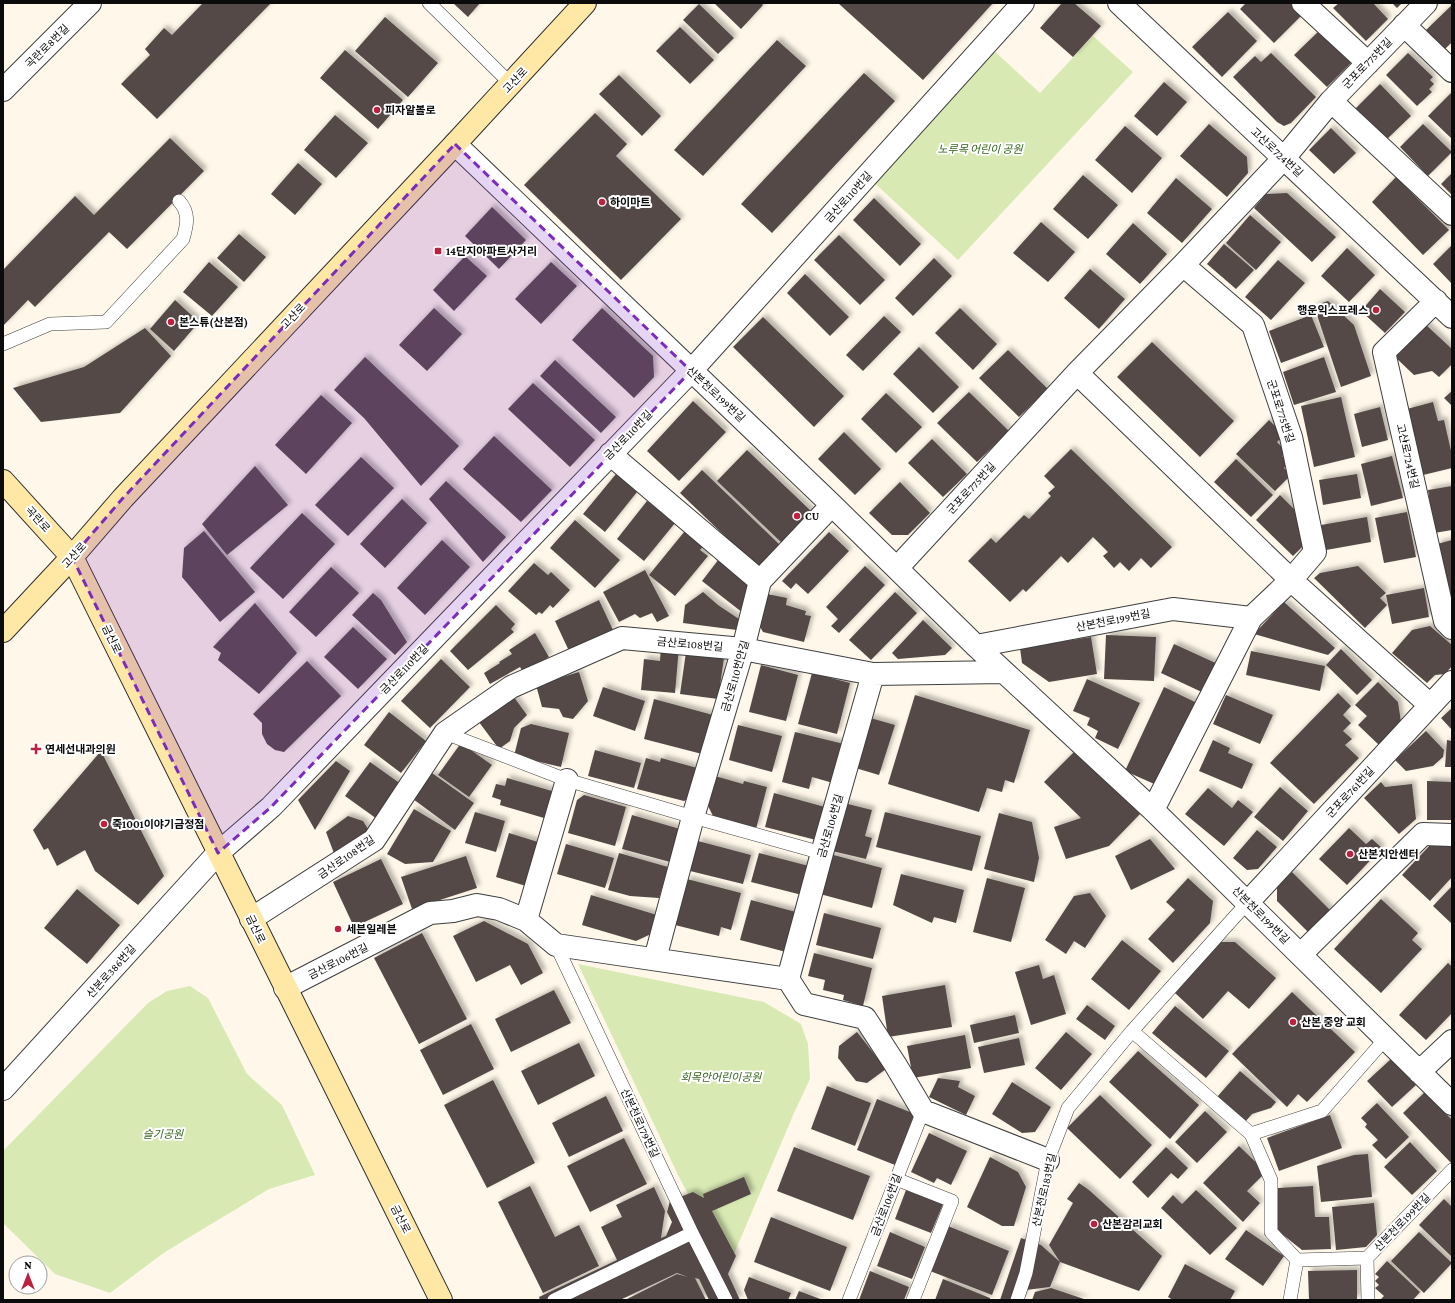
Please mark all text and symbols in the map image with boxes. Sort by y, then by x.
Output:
street label: 곡란로8번길 [23,22,71,70]
street label: 군포로775번길 [1340,35,1394,91]
street label: 고산로 [500,65,530,95]
place label: 피자알볼로 [385,104,436,116]
marker: 피자알볼로 [372,105,382,115]
street label: 고산로724번길 [1249,125,1305,179]
park label: 노루목 어린이 공원 [937,143,1023,155]
street label: 금산로110번길 [822,169,874,225]
place label: 하이마트 [610,196,650,208]
marker: 하이마트 [597,197,607,207]
place label: 14단지아파트사거리 [446,245,537,257]
marker: 14단지아파트사거리 [433,246,443,256]
street label: 고산로 [278,301,308,331]
place label: 행운익스프레스 [1297,304,1368,316]
marker: 행운익스프레스 [1371,305,1381,315]
place label: 본스튜(산본점) [179,316,248,329]
marker: 본스튜(산본점) [166,317,176,327]
street label: 산본천로199번길 [684,364,748,424]
street label: 군포로775번길 [1265,378,1297,444]
street label: 금산로110번길 [601,408,655,462]
street label: 고산로724번길 [1395,422,1421,490]
street label: 군포로775번길 [944,460,998,516]
street label: 곡란로 [23,504,53,534]
place label: CU [805,510,820,522]
marker: CU [792,511,802,521]
street label: 고산로 [59,540,89,570]
street label: 산본천로199번길 [1075,607,1151,633]
street label: 금산로 [100,623,124,655]
street label: 금산로108번길 [656,635,724,653]
street label: 금산로110번안길 [719,639,751,713]
street label: 금산로110번길 [377,642,431,696]
marker: 연세선내과의원 [30,743,42,755]
place label: 연세선내과의원 [45,743,116,755]
street label: 군포로761번길 [1324,764,1376,820]
street label: 금산로106번길 [815,793,845,859]
place label: 죽1001이야기금정점 [112,818,204,830]
marker: 죽1001이야기금정점 [99,819,109,829]
street label: 금산로108번길 [315,833,377,881]
place label: 산본치안센터 [1358,848,1419,860]
marker: 산본치안센터 [1345,849,1355,859]
street label: 산본천로199번길 [1230,884,1292,946]
street label: 금산로 [244,913,268,945]
place label: 세븐일레븐 [346,923,397,935]
marker: 세븐일레븐 [333,924,343,934]
street label: 금산로106번길 [306,941,370,981]
street label: 산본로386번길 [84,942,138,1000]
place label: 산본 중앙 교회 [1301,1016,1366,1028]
marker: 산본 중앙 교회 [1288,1017,1298,1027]
park label: 회목안어린이공원 [681,1071,762,1083]
street label: 산본천로179번길 [619,1086,661,1160]
park label: 슬기공원 [143,1128,184,1140]
street label: 산본천로183번길 [1030,1152,1058,1228]
street label: 금산로106번길 [869,1172,903,1238]
street label: 산본천로199번길 [1371,1191,1433,1253]
street label: 금산로 [389,1203,413,1235]
place label: 산본감리교회 [1102,1218,1163,1230]
marker: 산본감리교회 [1089,1219,1099,1229]
north arrow [8,1255,48,1295]
text: N [24,1259,32,1271]

